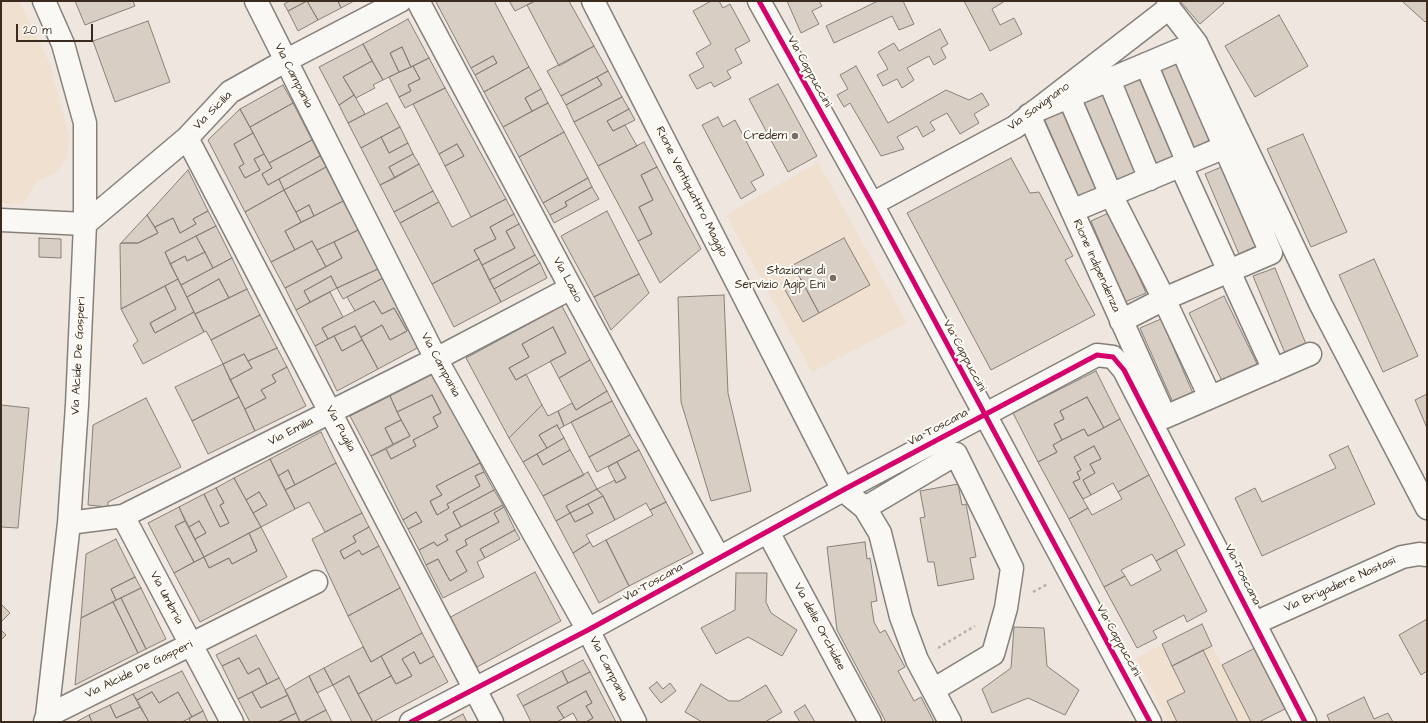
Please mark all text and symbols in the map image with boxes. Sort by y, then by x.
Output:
scale bar [18,16,95,42]
text: 20 m [23,22,52,39]
street label: Via Cappuccini [784,34,834,110]
street label: Via Campania [270,41,316,111]
street label: Via Savignano [1005,80,1073,134]
street label: Via Sicilia [191,89,235,133]
street label: Rione Ventiquattro Maggio [652,124,730,260]
place label: Credem [743,129,787,143]
marker: Credem [790,131,800,141]
street label: Rione Indipendenza [1069,217,1123,315]
street label: Via Lazio [549,255,585,305]
place label: Stazione di Servizio Agip Eni [735,264,825,292]
marker: Stazione di Servizio Agip Eni [828,273,838,283]
street label: Via Alcide De Gasperi [69,297,89,415]
street label: Via Cappuccini [939,318,989,394]
street label: Via Campania [417,330,463,400]
street label: Via Puglia [322,404,358,454]
street label: Via Toscana [905,406,971,450]
street label: Via Emilia [266,415,316,449]
street label: Via Toscana [1221,542,1263,608]
street label: Via Brigadiere Nastasi [1282,554,1398,616]
street label: Via Toscana [621,561,685,605]
street label: Via Umbria [146,569,186,627]
street label: Via delle Orchidee [790,581,848,673]
street label: Via Cappuccini [1093,603,1143,679]
street label: Via Campania [585,634,631,704]
street label: Via Alcide De Gasperi [83,638,195,702]

